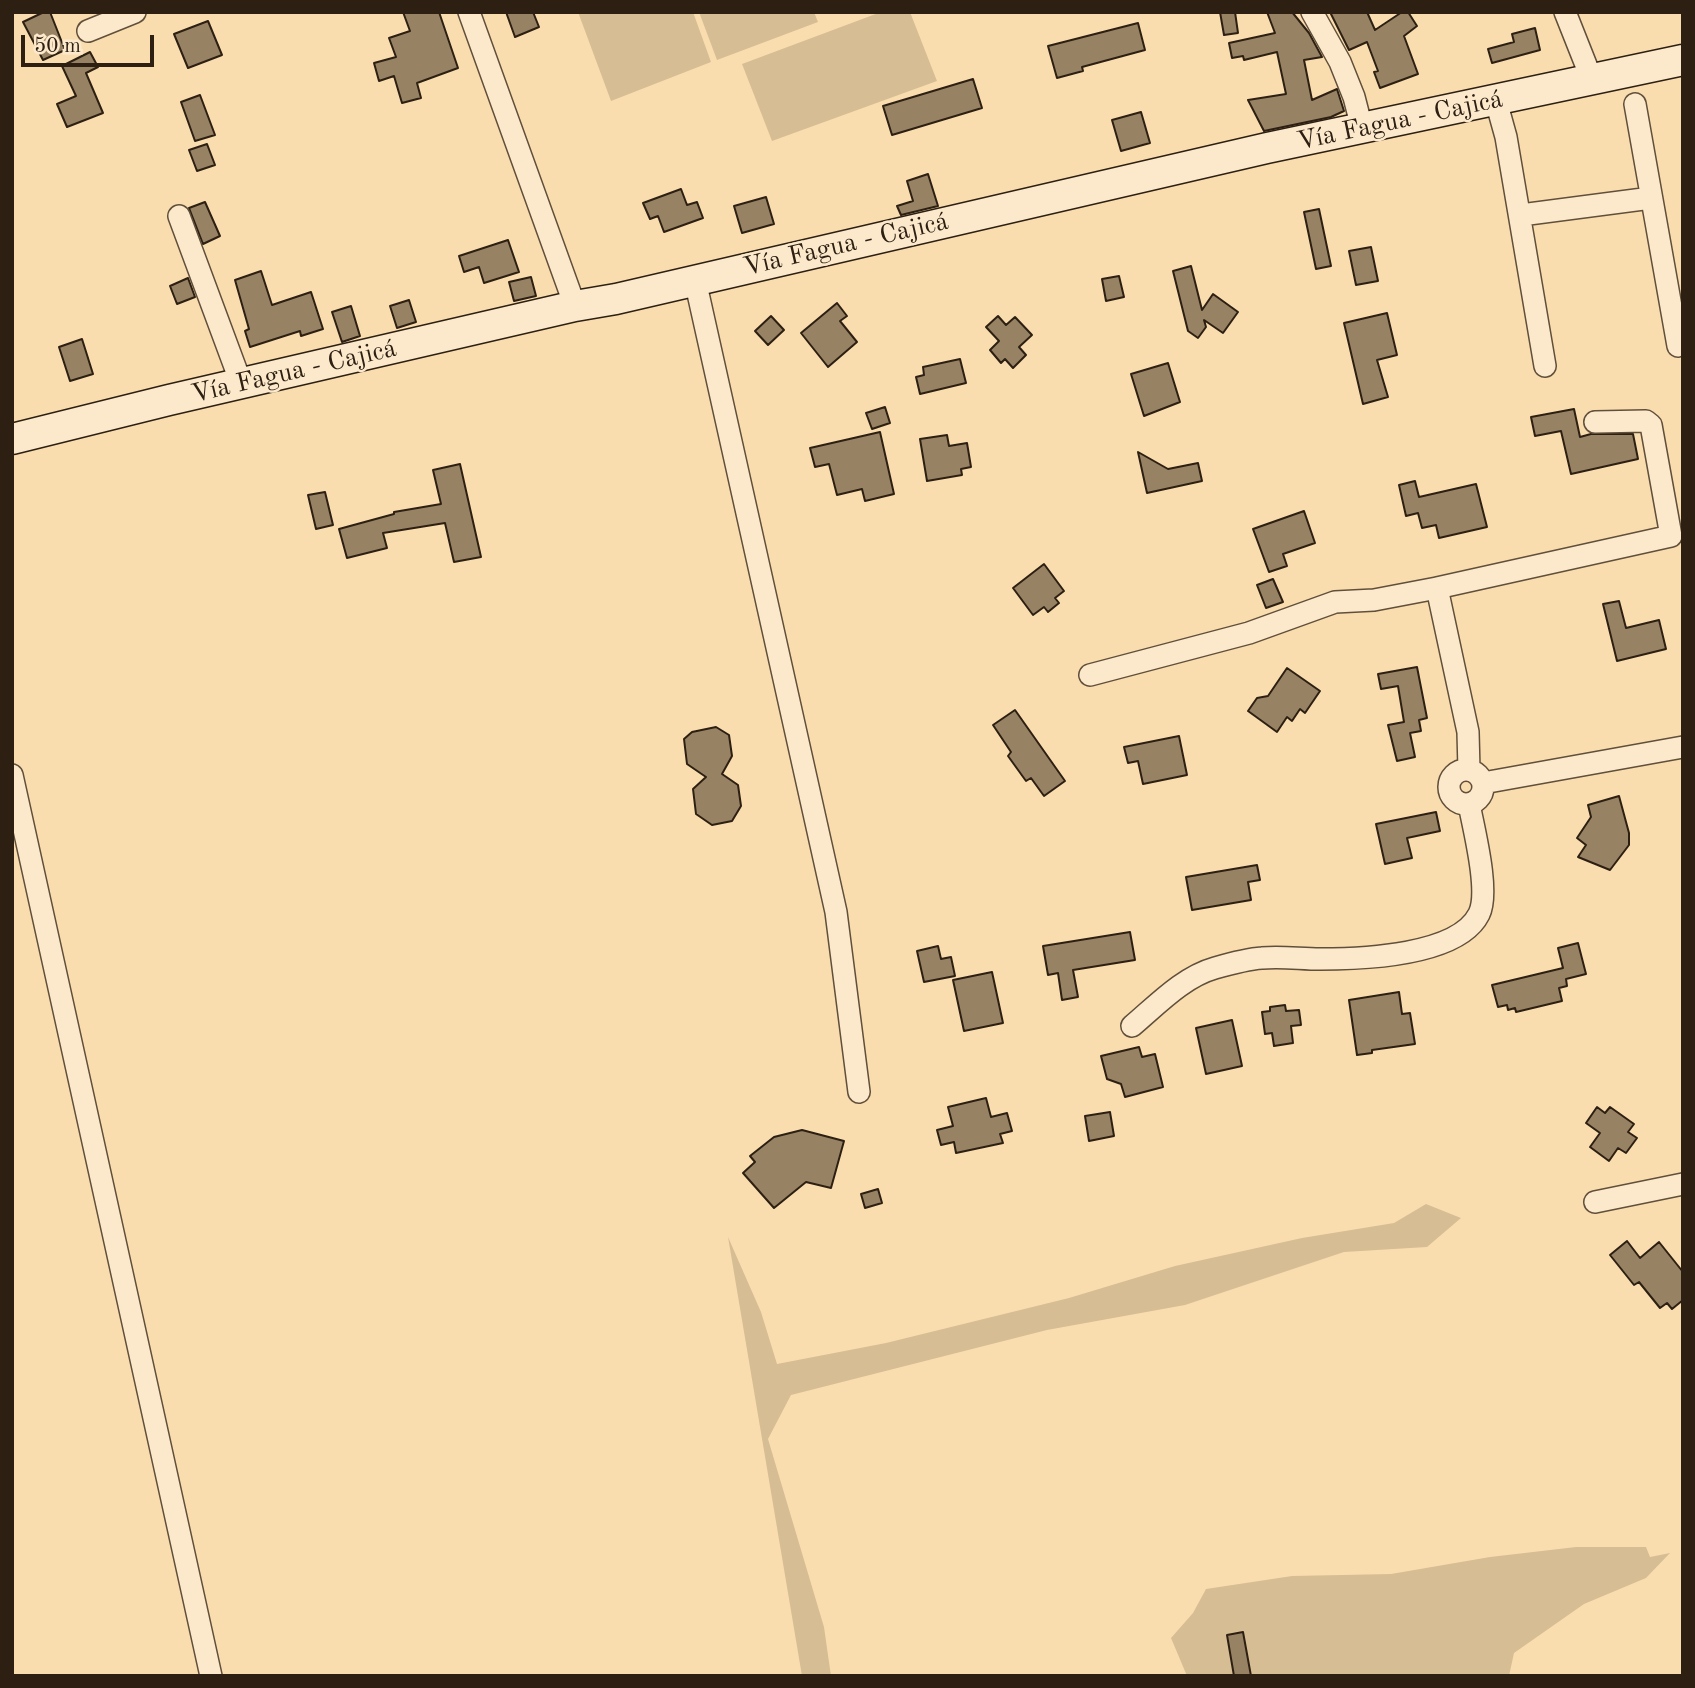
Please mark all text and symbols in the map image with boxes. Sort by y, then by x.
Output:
scale bar [24,21,158,65]
text: 50 m [34,36,81,57]
street label: Vía Fagua - Cajicá [1294,84,1506,158]
street label: Vía Fagua - Cajicá [740,206,952,284]
street label: Vía Fagua - Cajicá [188,333,400,411]

